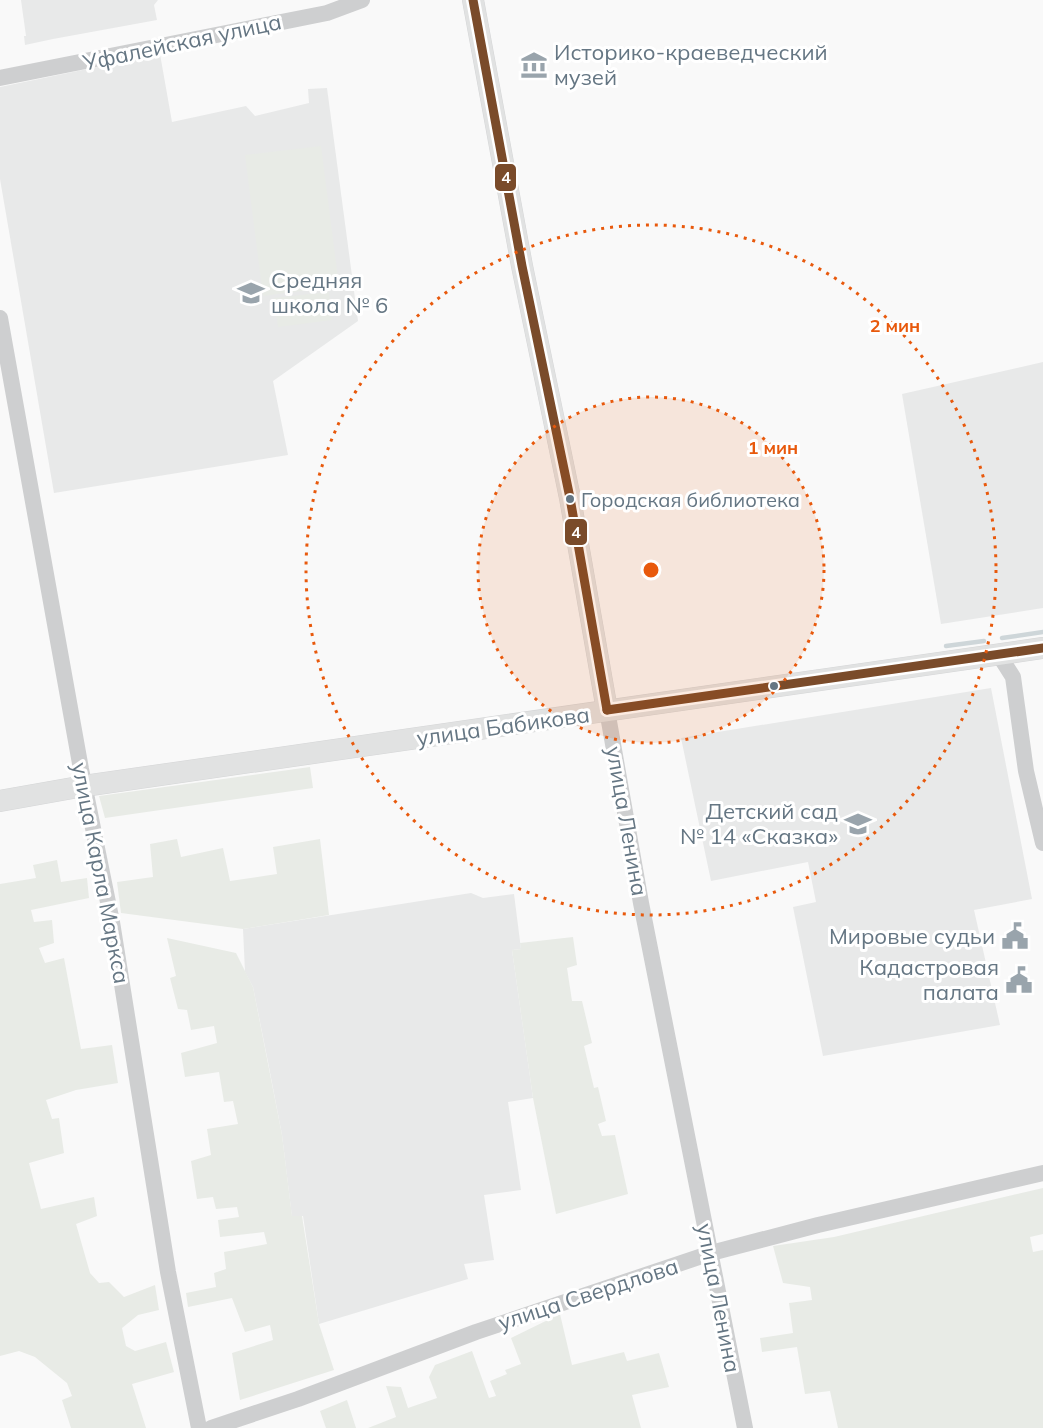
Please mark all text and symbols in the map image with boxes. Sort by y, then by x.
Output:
street label: Уфалейская улица [79,7,284,77]
place label: Историко-краеведческий музей [554,38,828,91]
museum icon: Историко-краеведческий музей [519,50,549,80]
line badge: 4 [494,163,517,192]
text: 4 [501,167,511,187]
place label: Средняя школа № 6 [271,266,388,319]
school or university icon: Средняя школа № 6 [236,278,266,308]
text: 2 мин [870,314,920,337]
text: 1 мин [748,436,798,459]
place label: Городская библиотека [581,487,800,512]
marker: Городская библиотека [564,493,576,505]
line badge: 4 [564,518,588,546]
text: 4 [571,522,581,542]
centre of rings [641,560,661,580]
unlabelled marker [768,680,780,692]
street label: улица Бабикова [415,700,591,752]
street label: улица Ленина [600,744,654,898]
street label: улица Карла Маркса [66,760,136,986]
place label: Детский сад № 14 «Сказка» [680,797,838,850]
school or university icon: Детский сад № 14 «Сказка» [843,809,873,839]
public building icon: Мировые судьи [1000,921,1030,951]
place label: Мировые судьи [829,922,995,950]
place label: Кадастровая палата [859,953,999,1006]
public building icon: Кадастровая палата [1004,965,1034,995]
street label: улица Ленина [691,1221,747,1375]
street label: улица Свердлова [494,1252,682,1336]

